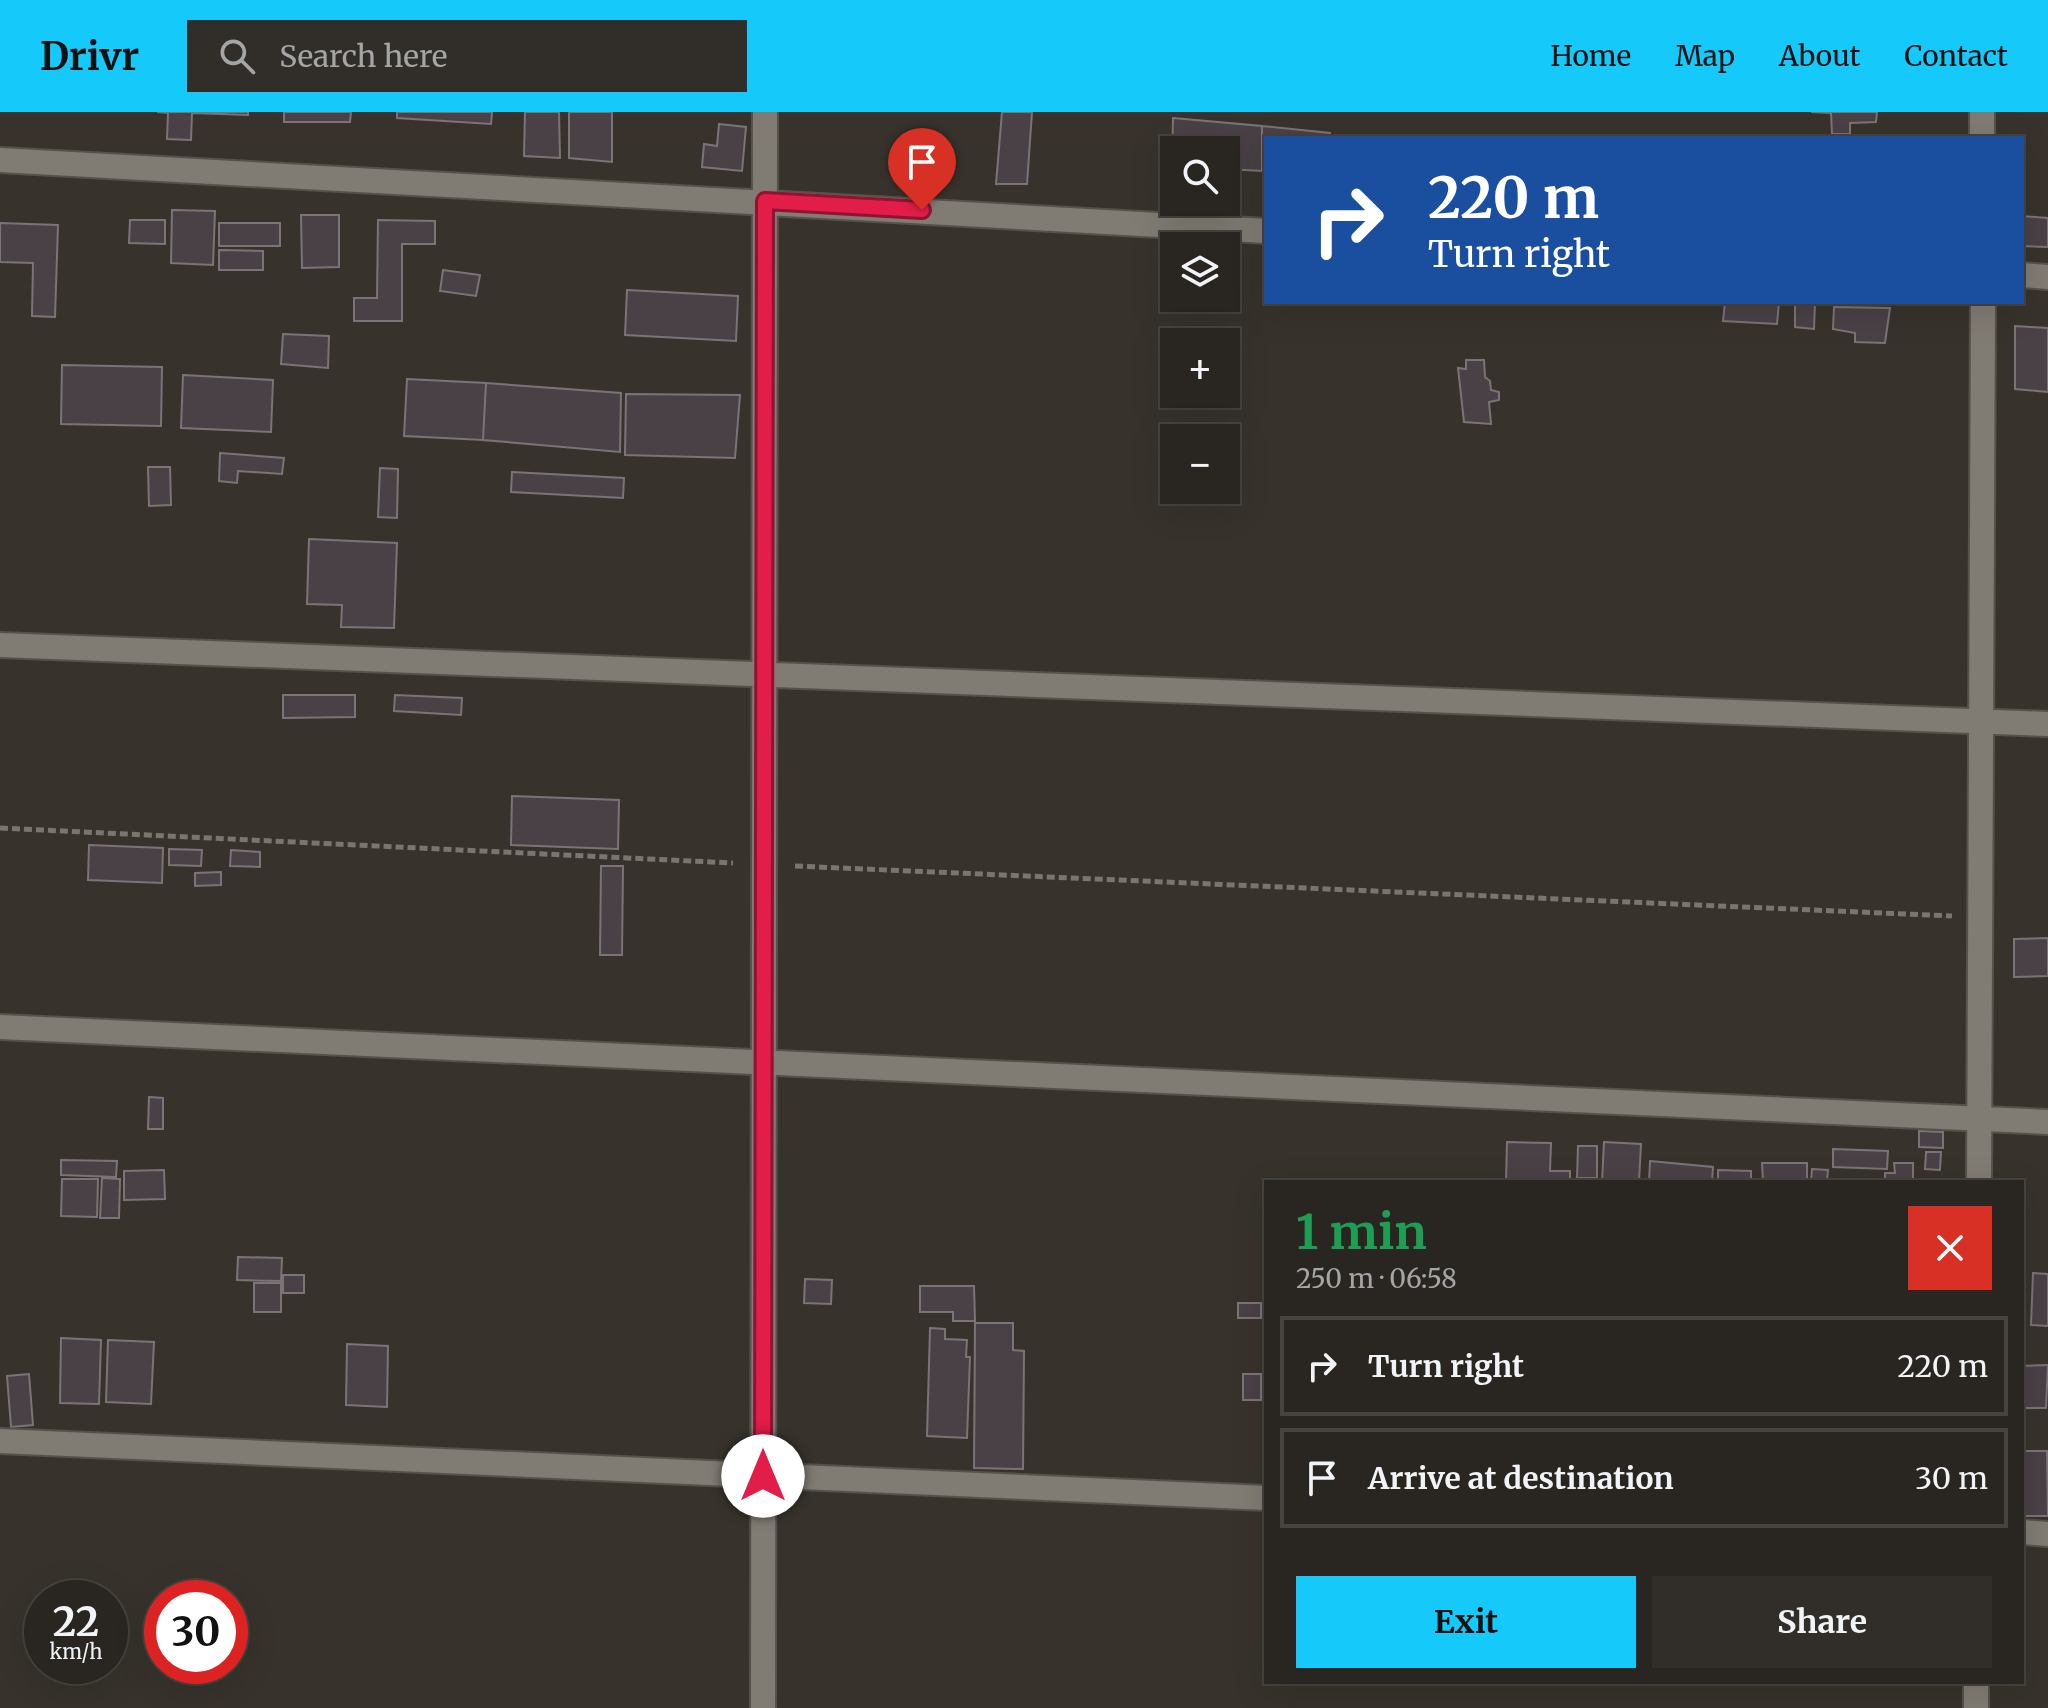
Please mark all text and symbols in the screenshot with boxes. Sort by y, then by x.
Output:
search box [187,20,747,92]
text: Drivr [40,33,139,80]
icon: search [215,34,259,78]
text: Search here [279,37,447,75]
text: Home [1550,38,1631,74]
text: Map [1675,38,1735,74]
text: About [1779,38,1860,74]
text: Contact [1904,38,2008,74]
pin [888,128,956,210]
map controls [1160,136,1240,504]
button: search [1160,136,1240,216]
icon: arrive [900,140,944,184]
text: 220 m [1428,163,1599,233]
icon: right [1296,168,1400,272]
button: layers [1160,232,1240,312]
text: Turn right [1428,232,1610,277]
button: + [1160,328,1240,408]
button: − [1160,424,1240,504]
text: 1 min [1296,1202,1427,1262]
button: close [1908,1206,1992,1290]
text: 250 m · 06:58 [1296,1262,1457,1295]
icon: right [1300,1344,1344,1388]
text: Turn right [1368,1347,1524,1385]
text: 220 m [1897,1347,1988,1385]
position arrow [721,1434,805,1518]
icon: arrive [1300,1456,1344,1500]
text: Arrive at destination [1368,1459,1674,1497]
text: 30 m [1915,1459,1988,1497]
button: Exit [1296,1576,1636,1668]
button: Share [1652,1576,1992,1668]
speed limit sign: 30 [144,1580,248,1684]
text: 22 [53,1597,99,1647]
text: km/h [50,1639,102,1664]

